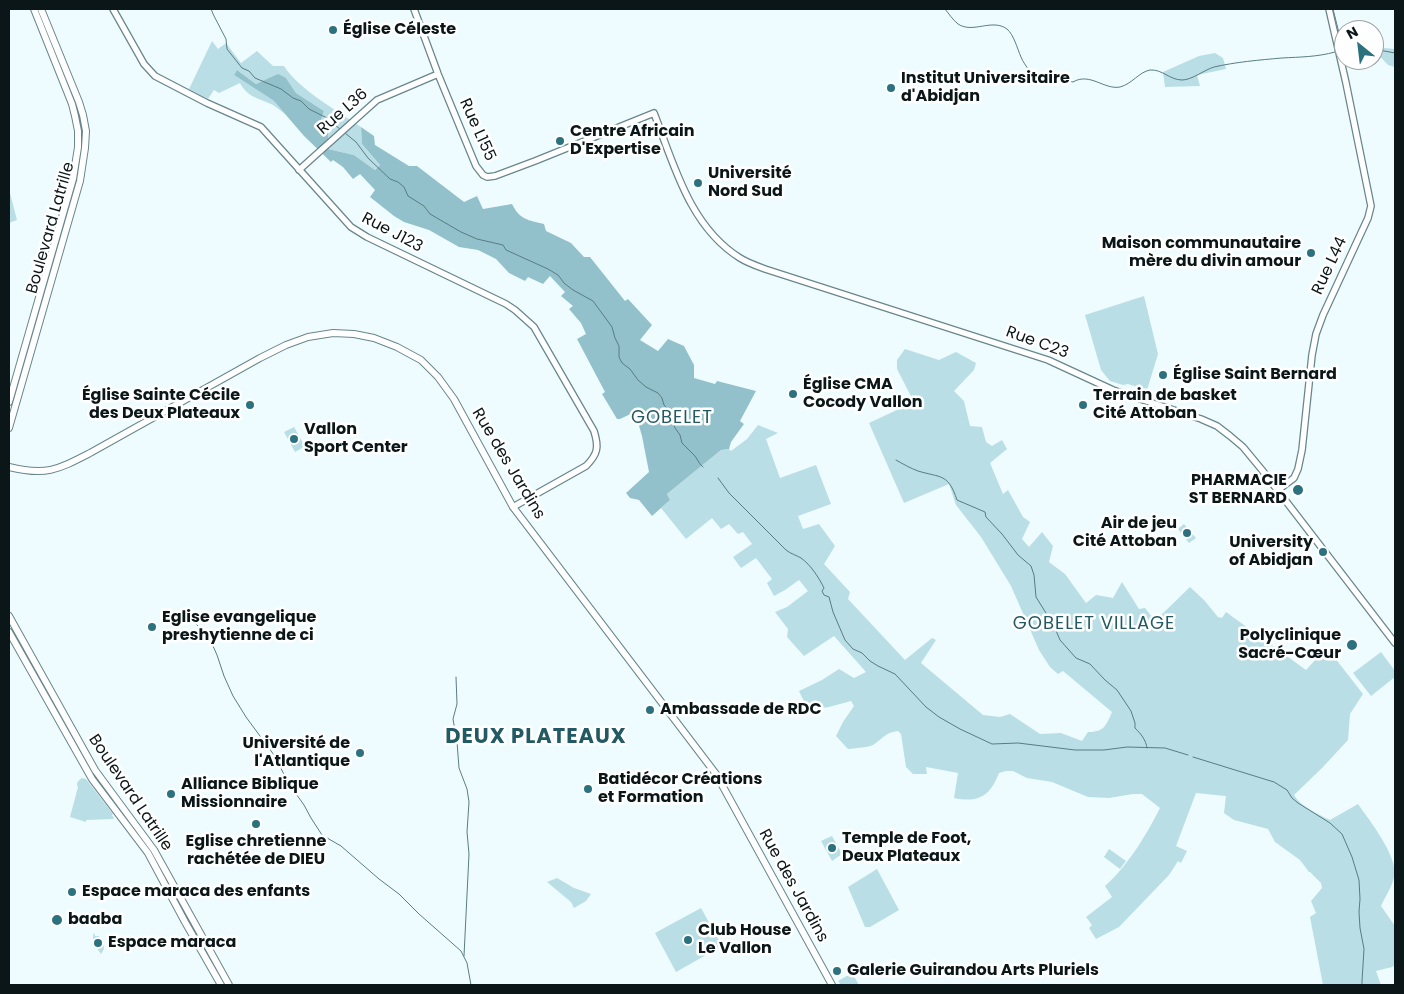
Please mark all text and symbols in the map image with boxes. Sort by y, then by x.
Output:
place label: Église Céleste [343,20,456,40]
north arrow [1334,20,1384,70]
text: N [1343,21,1362,44]
marker: Église Céleste [327,24,339,36]
place label: Institut Universitaire d'Abidjan [901,69,1070,107]
marker: Institut Universitaire d'Abidjan [885,82,897,94]
street label: Rue L36 [314,85,372,139]
street label: Rue L155 [455,96,499,164]
place label: Centre Africain D'Expertise [570,122,695,160]
marker: Centre Africain D'Expertise [554,135,566,147]
street label: Boulevard Latrille [23,160,79,296]
place label: Université Nord Sud [708,164,792,202]
marker: Université Nord Sud [692,177,704,189]
street label: Rue J123 [358,209,426,257]
place label: Maison communautaire mère du divin amour [1102,234,1301,272]
street label: Rue L44 [1308,234,1352,298]
marker: Maison communautaire mère du divin amour [1305,247,1317,259]
street label: Rue C23 [1003,323,1071,363]
place label: Église Saint Bernard [1173,365,1337,385]
marker: Église Saint Bernard [1157,369,1169,381]
place label: Église CMA Cocody Vallon [803,375,923,413]
place label: Église Sainte Cécile des Deux Plateaux [82,386,240,424]
place label: Terrain de basket Cité Attoban [1093,386,1237,424]
marker: Église CMA Cocody Vallon [787,388,799,400]
marker: Église Sainte Cécile des Deux Plateaux [244,399,256,411]
marker: Terrain de basket Cité Attoban [1077,399,1089,411]
street label: Rue des Jardins [467,405,549,523]
district label: GOBELET [630,407,714,429]
place label: Vallon Sport Center [304,420,408,458]
marker: Vallon Sport Center [288,433,300,445]
place label: PHARMACIE ST BERNARD [1189,471,1287,509]
marker: PHARMACIE ST BERNARD [1291,483,1305,497]
place label: Air de jeu Cité Attoban [1073,514,1177,552]
marker: Air de jeu Cité Attoban [1181,527,1193,539]
place label: University of Abidjan [1229,533,1313,571]
marker: University of Abidjan [1317,546,1329,558]
place label: Eglise evangelique preshytienne de ci [162,608,316,646]
district label: GOBELET VILLAGE [1011,613,1177,635]
marker: Eglise evangelique preshytienne de ci [146,621,158,633]
place label: Polyclinique Sacré-Cœur [1238,626,1341,664]
marker: Polyclinique Sacré-Cœur [1345,638,1359,652]
place label: Ambassade de RDC [660,700,822,720]
marker: Ambassade de RDC [644,704,656,716]
district label: DEUX PLATEAUX [444,725,628,751]
street label: Boulevard Latrille [84,731,176,855]
place label: Université de l'Atlantique [242,734,350,772]
marker: Université de l'Atlantique [354,747,366,759]
place label: Batidécor Créations et Formation [598,770,762,808]
place label: Alliance Biblique Missionnaire [181,775,319,813]
marker: Batidécor Créations et Formation [582,783,594,795]
marker: Alliance Biblique Missionnaire [165,788,177,800]
marker: Eglise chretienne rachétée de DIEU [250,818,262,830]
street label: Rue des Jardins [754,826,832,946]
place label: Temple de Foot, Deux Plateaux [842,829,971,867]
place label: Eglise chretienne rachétée de DIEU [186,832,326,870]
marker: Temple de Foot, Deux Plateaux [826,842,838,854]
place label: Espace maraca des enfants [82,882,310,902]
marker: Espace maraca des enfants [66,886,78,898]
place label: baaba [68,910,122,930]
marker: baaba [50,913,64,927]
place label: Club House Le Vallon [698,921,791,959]
place label: Espace maraca [108,933,236,953]
marker: Club House Le Vallon [682,934,694,946]
marker: Espace maraca [92,937,104,949]
place label: Galerie Guirandou Arts Pluriels [847,961,1099,981]
marker: Galerie Guirandou Arts Pluriels [831,965,843,977]

